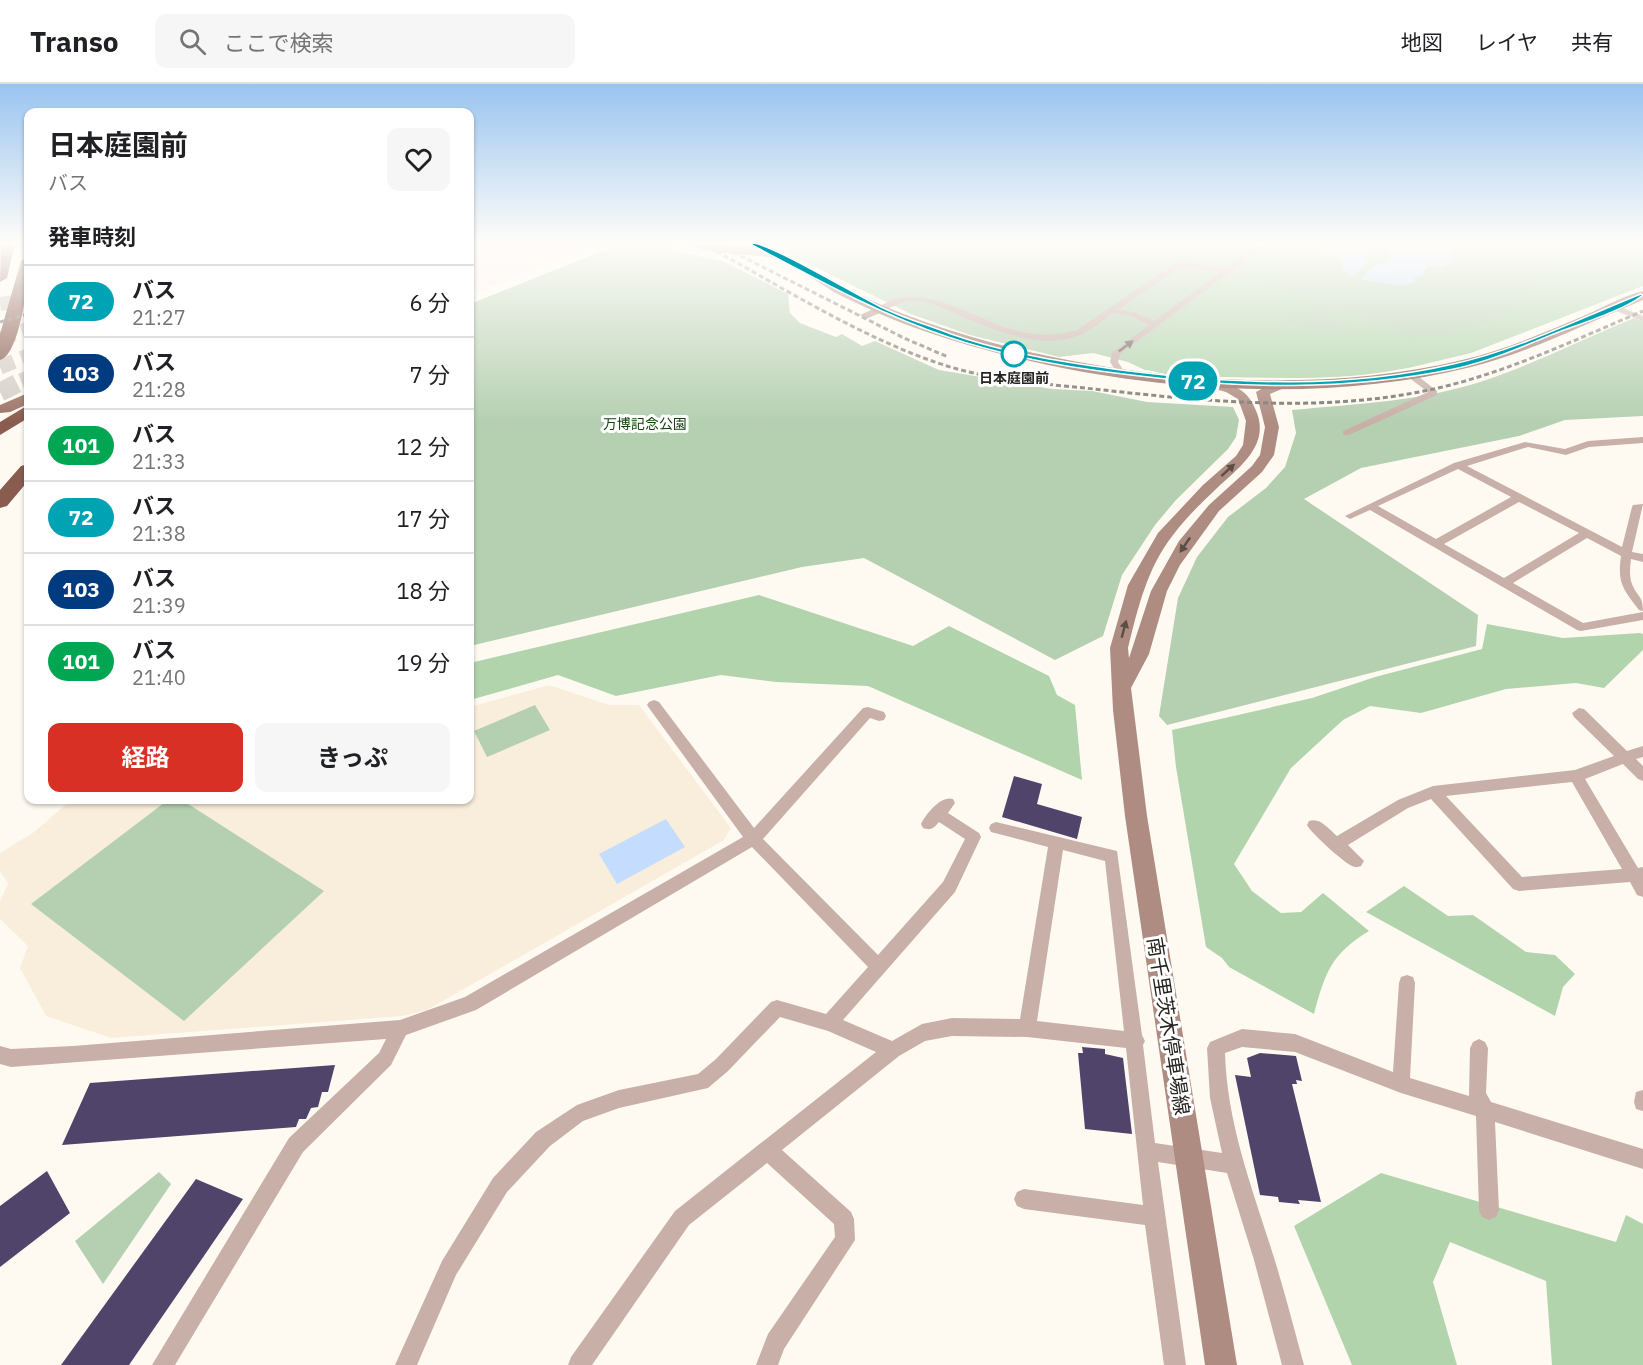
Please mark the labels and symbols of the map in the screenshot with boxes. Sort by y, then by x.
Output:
marker: 日本庭園前 [1001,341,1027,367]
one-way arrow [1118,341,1133,353]
line badge: 72 [1166,362,1220,400]
place label: 日本庭園前 [979,369,1049,387]
park label: 万博記念公園 [603,415,687,433]
one-way arrow [1221,463,1236,477]
one-way arrow [1179,537,1190,554]
one-way arrow [1120,620,1129,638]
street label: 南千里茨木停車場線 [1142,935,1196,1117]

